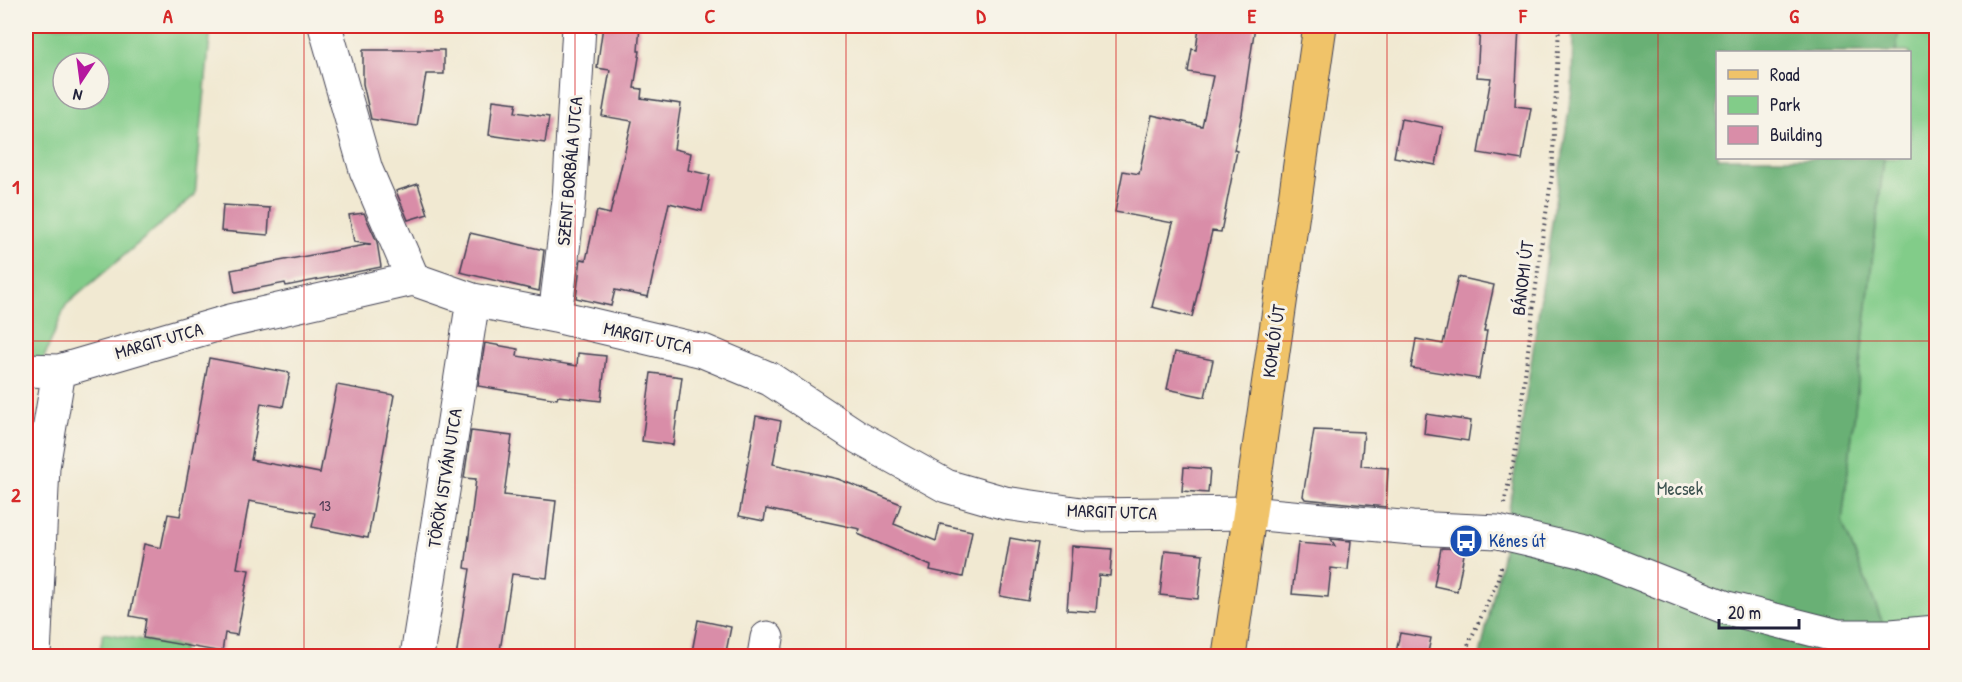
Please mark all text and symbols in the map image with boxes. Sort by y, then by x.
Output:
text: A [163,2,173,29]
text: B [434,2,444,29]
text: C [705,2,716,29]
text: D [976,2,986,29]
text: E [1248,2,1257,29]
text: F [1518,2,1528,29]
text: G [1789,2,1799,29]
north arrow [51,51,111,111]
legend [1716,51,1911,159]
text: Road [1770,62,1800,87]
text: N [71,84,84,107]
text: Park [1770,92,1801,117]
street label: SZENT BORBÁLA UTCA [551,95,588,246]
text: Building [1770,122,1822,147]
text: 1 [12,173,20,200]
street label: BÁNOMI ÚT [1506,239,1540,317]
street label: KOMLÓI ÚT [1256,302,1291,379]
street label: MARGIT UTCA [601,315,695,360]
street label: MARGIT UTCA [112,316,206,365]
street label: TÖRÖK ISTVÁN UTCA [421,406,468,549]
park label: Mecsek [1657,476,1704,501]
text: 2 [11,481,21,508]
house number: 13 [319,495,331,516]
street label: MARGIT UTCA [1067,497,1158,526]
bus stop icon: Kénes út [1448,523,1484,559]
place label: Kénes út [1489,528,1546,553]
scale bar [1719,592,1798,630]
text: 20 m [1728,600,1761,625]

